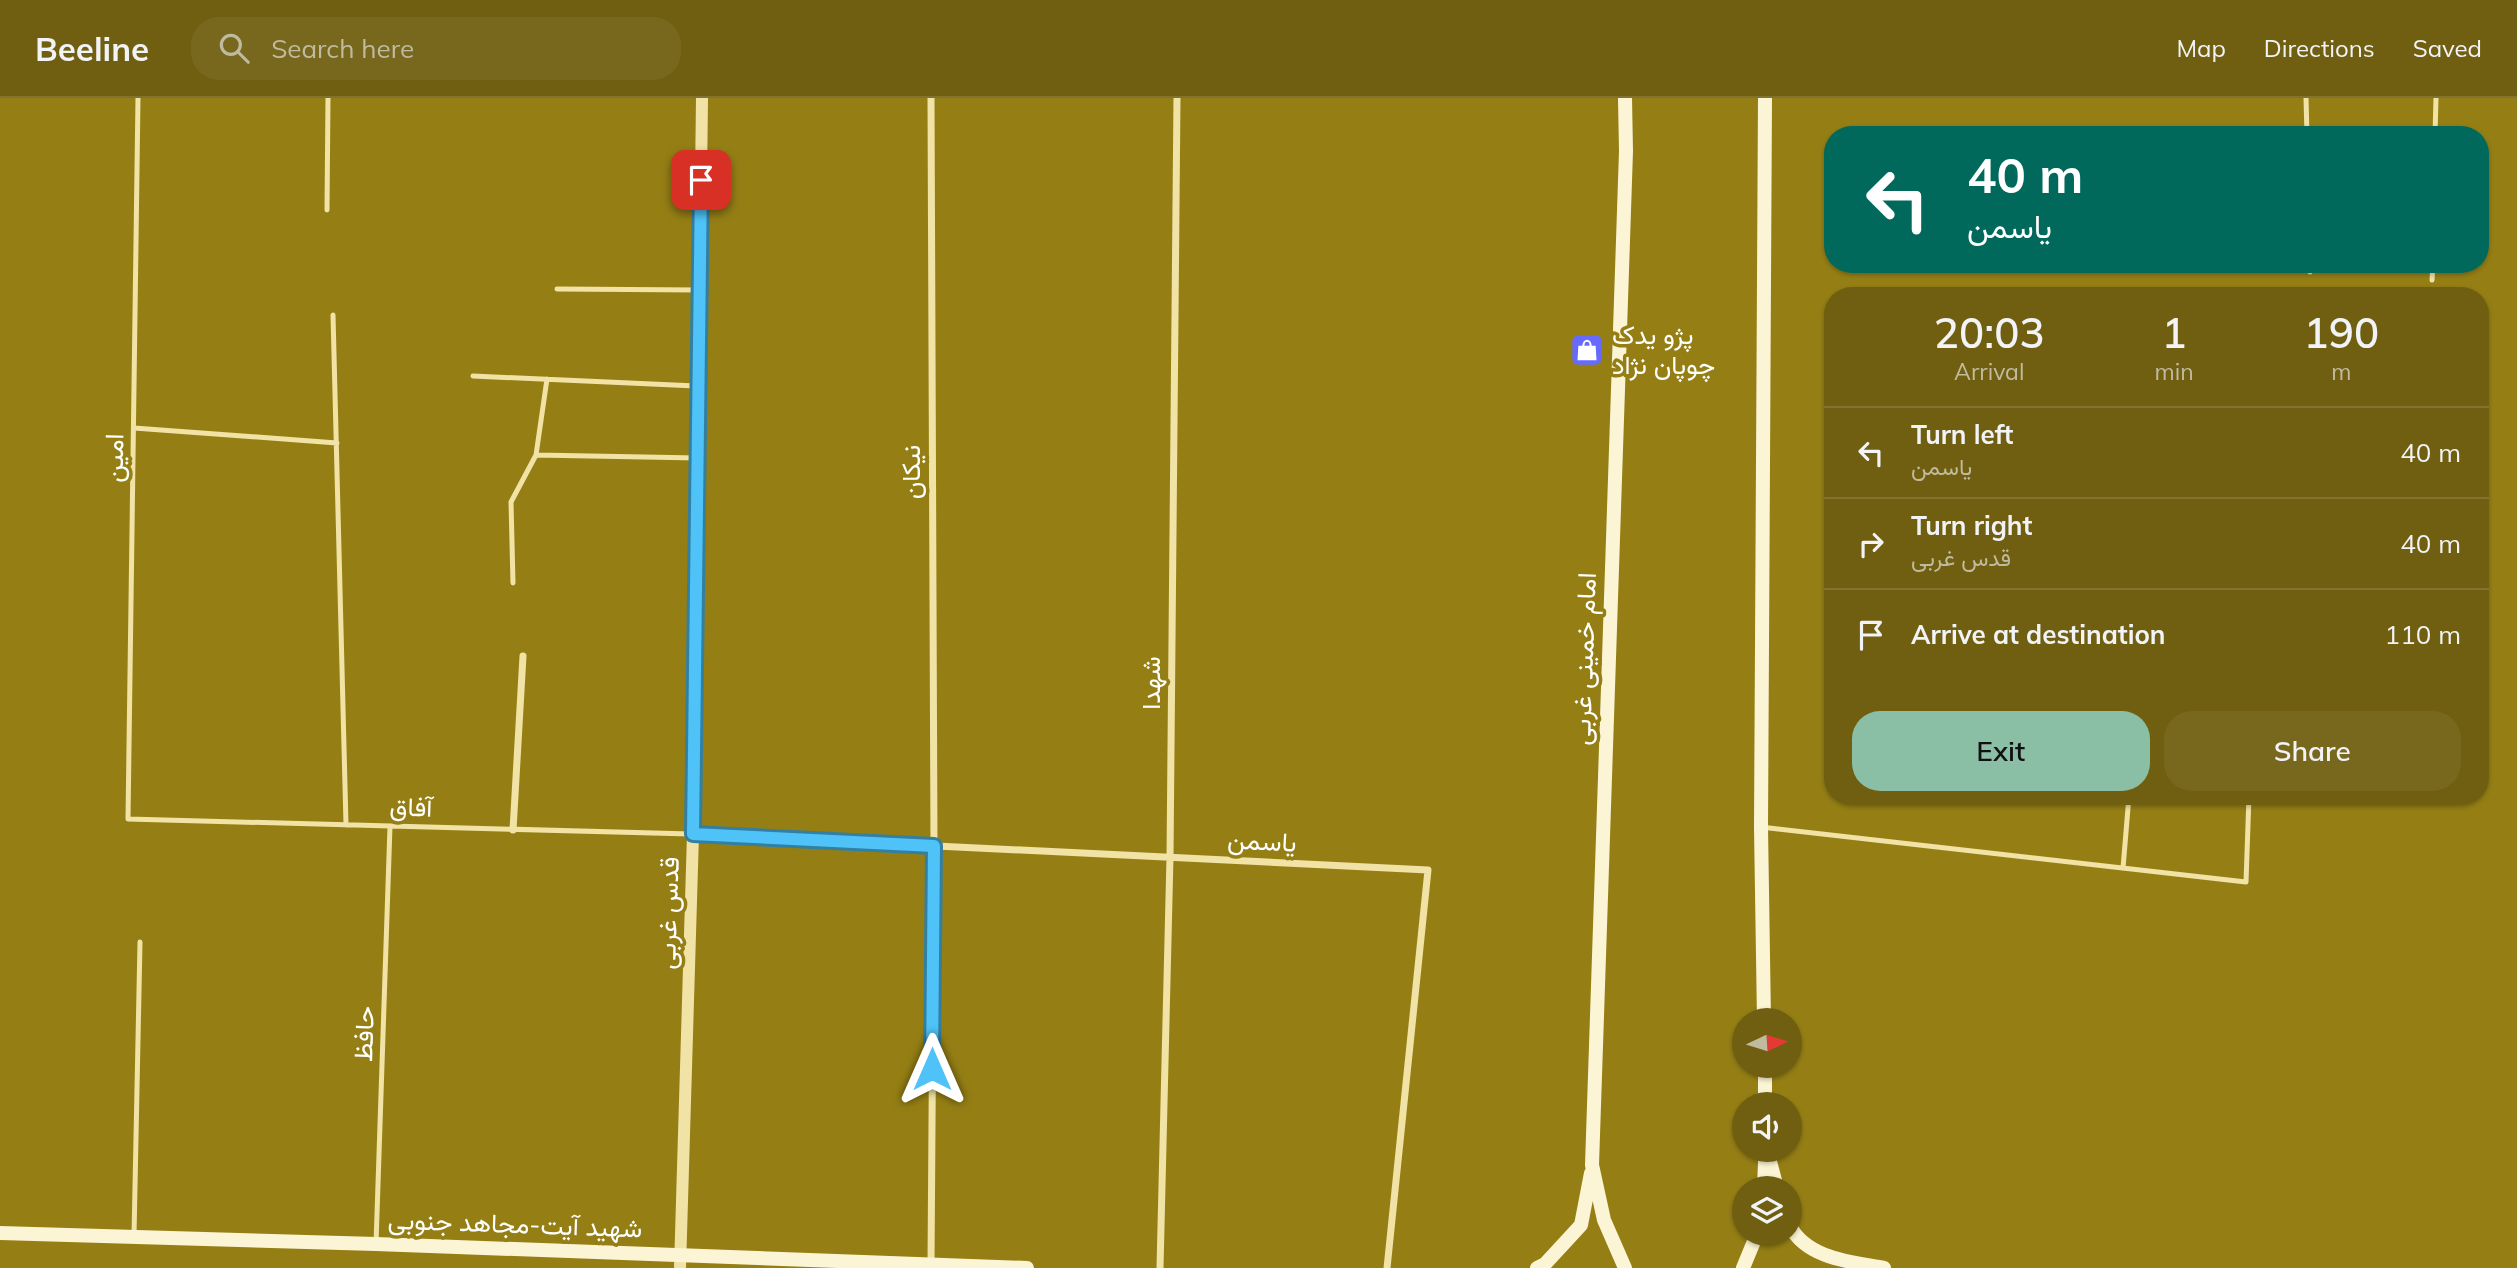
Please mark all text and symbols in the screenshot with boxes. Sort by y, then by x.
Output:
search box [191,17,681,80]
text: Beeline [35,28,149,69]
icon: search [215,29,253,67]
text: Search here [271,32,414,65]
text: Map [2176,33,2226,63]
text: Directions [2264,33,2375,63]
text: Saved [2413,33,2482,63]
text: 40 m [1967,144,2083,205]
pin [671,150,731,210]
icon: left [1852,154,1943,245]
icon: arrive [682,161,720,199]
text: یاسمن [1967,206,2052,246]
text: 20:03 [1934,306,2045,359]
text: 1 [2161,306,2187,359]
text: 190 [2304,306,2379,359]
place label: پژو یدک چوپان نژاد [1612,318,1715,383]
shop icon: پژو یدک چوپان نژاد [1568,331,1606,369]
text: Arrival [1954,357,2024,386]
text: min [2154,357,2194,386]
text: m [2331,357,2351,386]
text: Turn left [1911,418,2013,451]
street label: امین [97,433,130,483]
icon: left [1852,434,1890,472]
text: 40 m [2400,436,2461,469]
street label: نیکان [894,445,927,499]
text: یاسمن [1911,452,1972,481]
text: Turn right [1911,509,2032,542]
icon: right [1852,525,1890,563]
text: 40 m [2400,527,2461,560]
text: قدس غربی [1911,543,2011,572]
street label: امام خمینی غربی [1564,572,1604,746]
icon: arrive [1852,616,1890,654]
text: Arrive at destination [1911,618,2166,651]
text: 110 m [2385,618,2461,651]
street label: شهدا [1134,656,1167,710]
button: Exit [1852,711,2150,791]
button: Share [2164,711,2461,791]
street label: آفاق [389,789,435,824]
street label: یاسمن [1227,822,1297,859]
street label: قدس غربی [649,856,686,970]
street label: حافظ [346,1005,381,1063]
north arrow [1732,1008,1802,1078]
map controls [1732,1008,1802,1246]
position arrow [895,1032,969,1106]
button: sound [1732,1092,1802,1162]
button: layers [1732,1176,1802,1246]
street label: شهید آیت-مجاهد جنوبی [387,1203,643,1244]

